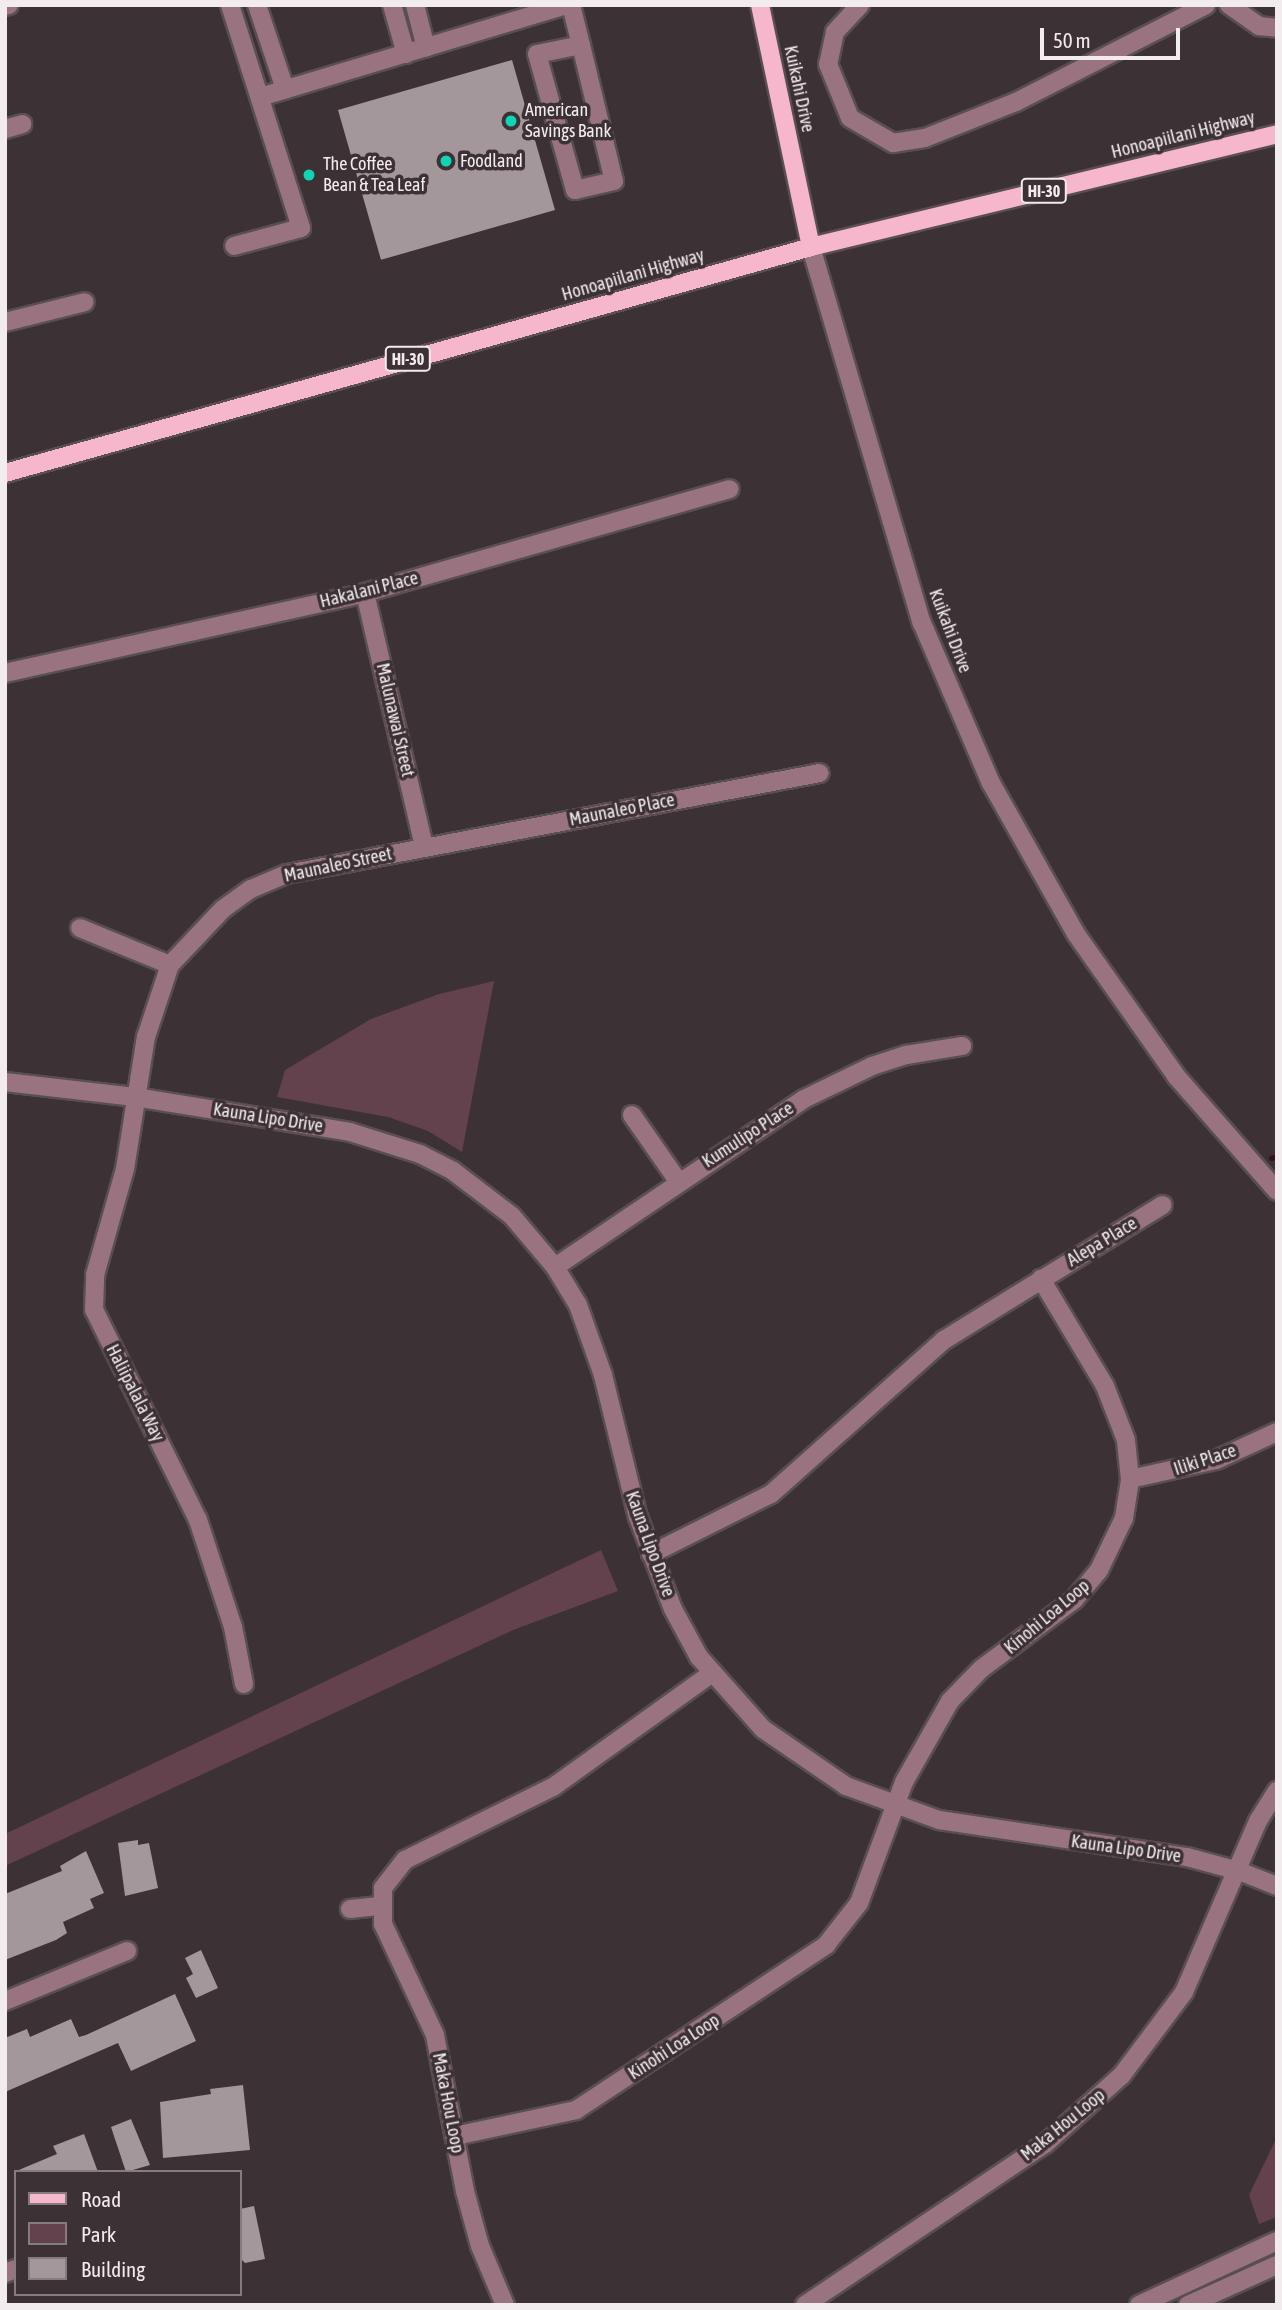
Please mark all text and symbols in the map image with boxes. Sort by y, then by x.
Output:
scale bar [1044,14,1184,58]
text: 50 m [1053,28,1091,52]
street label: Kuikahi Drive [779,44,819,134]
place label: American Savings Bank [525,100,611,142]
street label: Honoapiilani Highway [1109,107,1257,163]
marker: American Savings Bank [503,113,519,129]
place label: Foodland [460,150,523,172]
marker: Foodland [438,153,454,169]
place label: The Coffee Bean & Tea Leaf [323,154,425,196]
marker: The Coffee Bean & Tea Leaf [301,167,317,183]
road number: HI-30 [1020,178,1068,204]
street label: Honoapiilani Highway [559,244,707,306]
road number: HI-30 [384,346,432,372]
street label: Hakalani Place [318,567,420,613]
street label: Kuikahi Drive [924,586,976,676]
street label: Malunawai Street [371,661,419,779]
street label: Maunaleo Place [568,789,676,831]
street label: Maunaleo Street [282,843,394,887]
street label: Kumulipo Place [698,1098,798,1172]
street label: Kauna Lipo Drive [212,1099,324,1137]
street label: Alepa Place [1063,1213,1141,1271]
street label: Haliipalala Way [101,1341,169,1445]
street label: Iliki Place [1171,1440,1239,1480]
street label: Kauna Lipo Drive [621,1488,679,1600]
street label: Kinohi Loa Loop [1000,1575,1094,1659]
street label: Kauna Lipo Drive [1070,1831,1182,1867]
street label: Kinohi Loa Loop [624,2010,724,2084]
street label: Maka Hou Loop [428,2051,468,2155]
street label: Maka Hou Loop [1017,2085,1109,2165]
legend [14,2170,242,2296]
text: Road [81,2187,121,2211]
text: Park [81,2222,116,2246]
text: Building [81,2257,145,2281]

